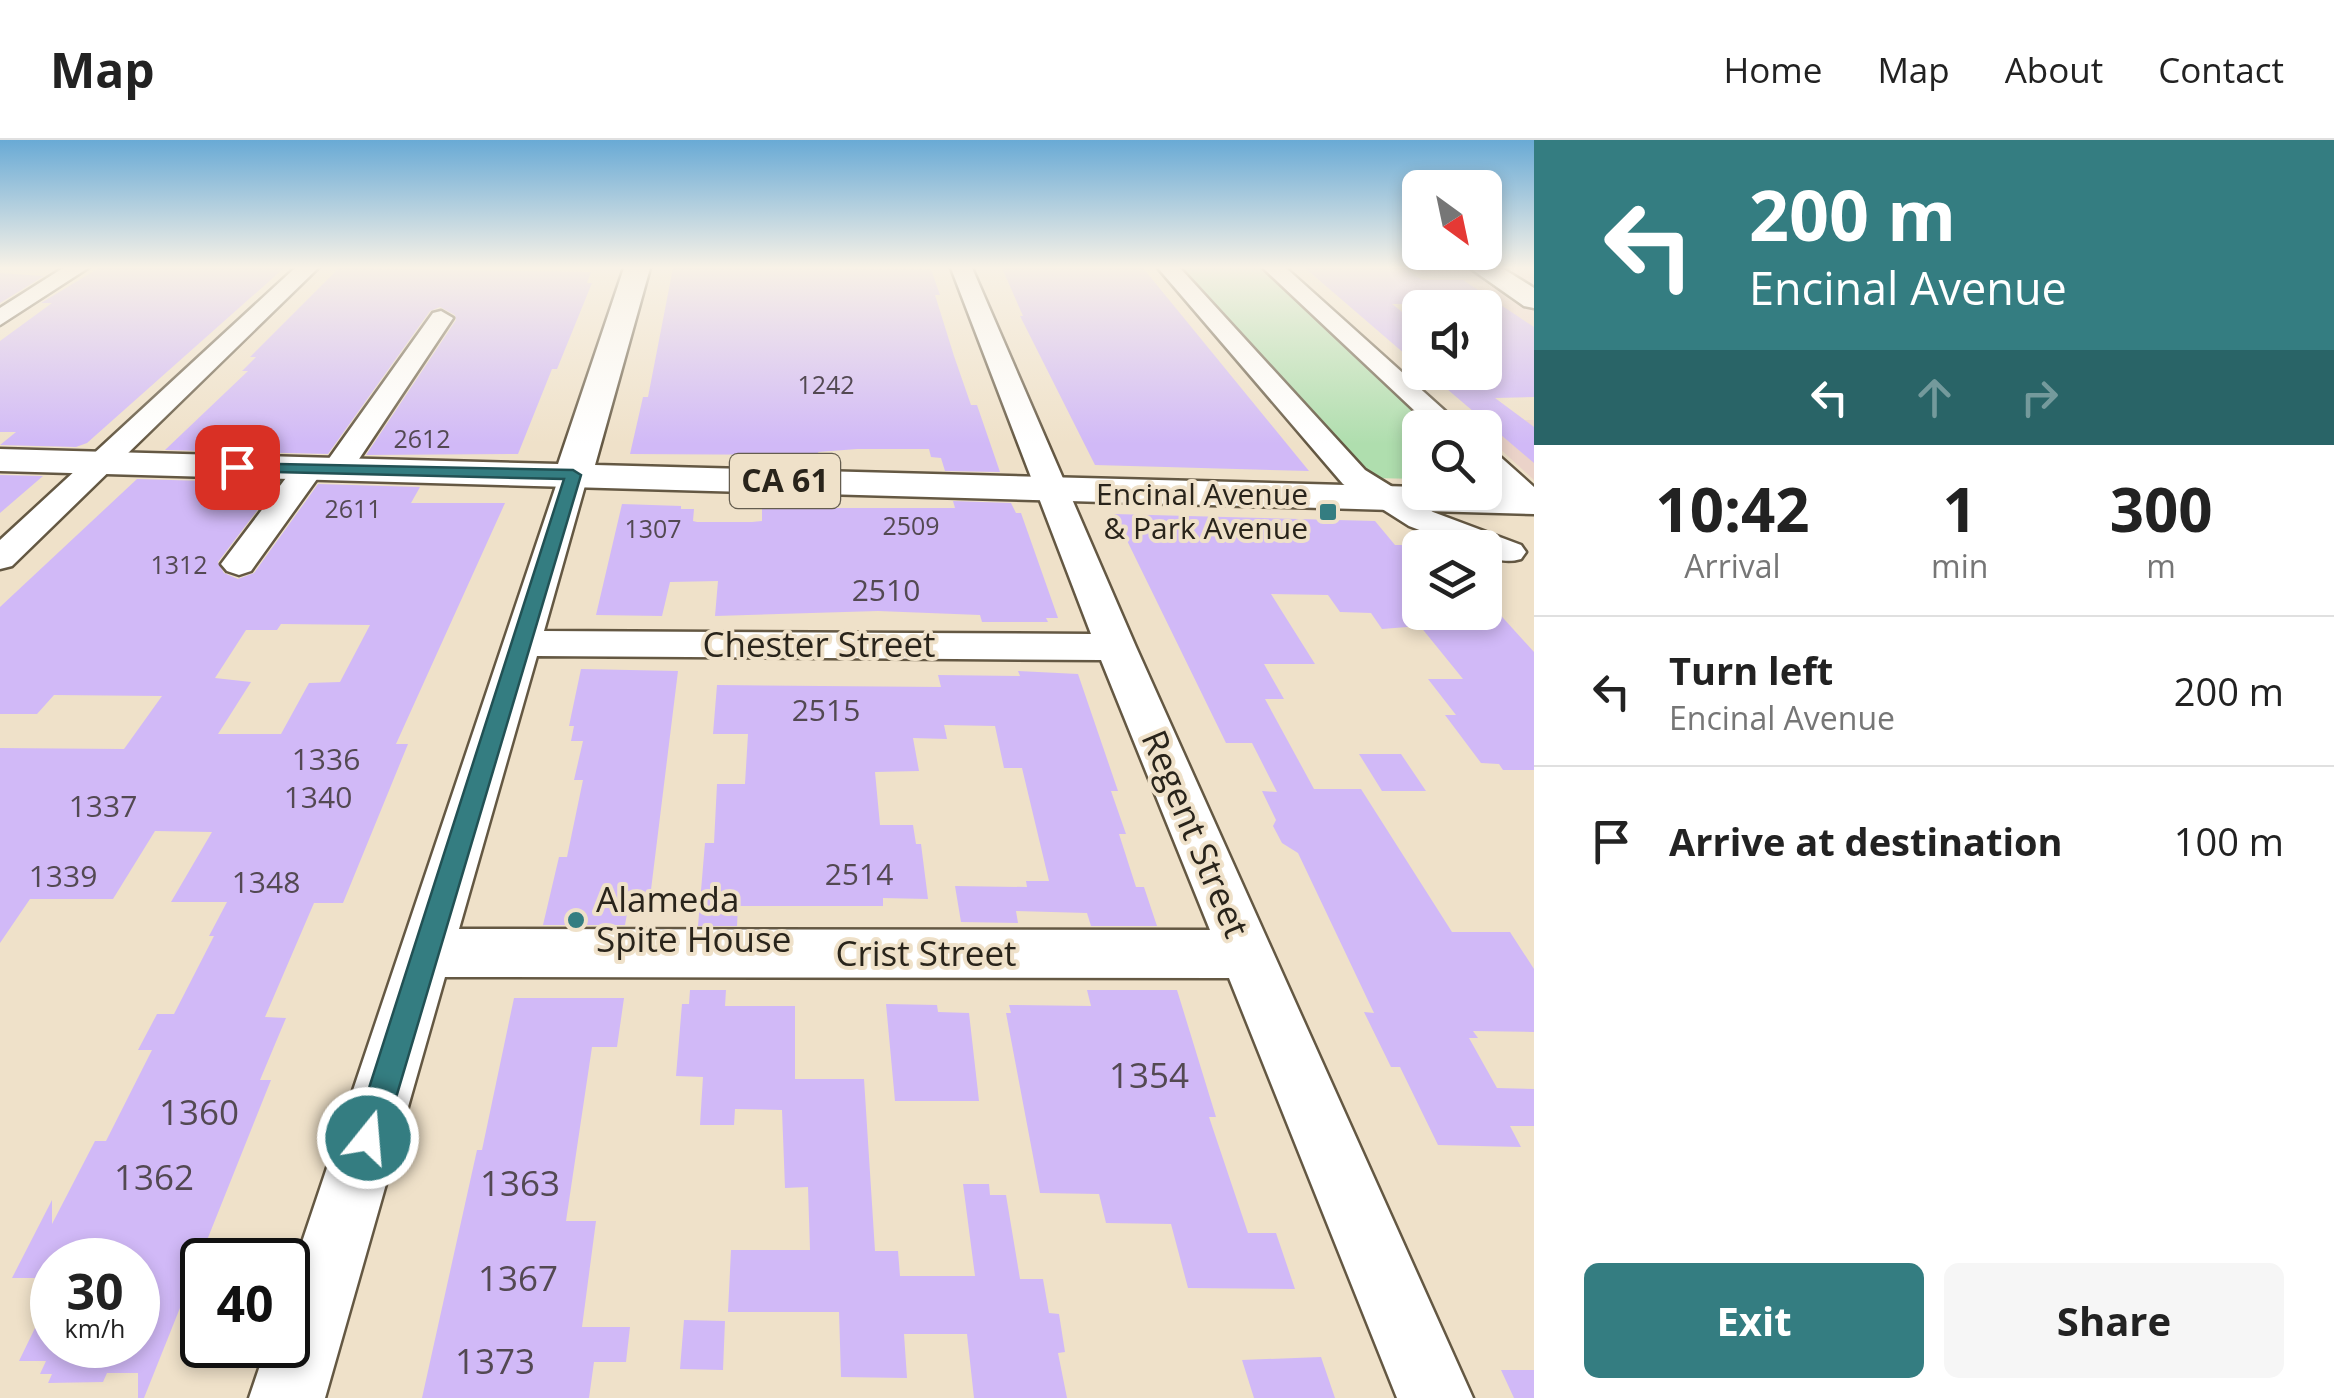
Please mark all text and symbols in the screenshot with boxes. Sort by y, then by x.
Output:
text: Map [50,37,155,102]
text: Home [1723,46,1822,93]
text: Map [1877,46,1950,93]
text: About [2005,46,2103,93]
text: Contact [2158,46,2284,93]
text: 200 m [1749,166,1956,262]
north arrow [1402,170,1502,270]
map controls [1402,170,1502,630]
icon: left [1584,180,1714,310]
text: Encinal Avenue [1749,257,2067,318]
button: sound [1402,290,1502,390]
house number: 1242 [797,367,855,401]
icon: left [1802,370,1857,425]
icon: ahead [1907,370,1962,425]
icon: right [2012,370,2067,425]
button: search [1402,410,1502,510]
house number: 2612 [393,421,451,455]
pin [195,425,280,510]
icon: arrive [210,440,265,495]
road number: CA 61 [730,454,840,508]
text: 10:42 [1655,468,1810,550]
text: 1 [1943,468,1977,550]
text: 300 [2110,468,2213,550]
place label: Encinal Avenue & Park Avenue [1096,473,1308,548]
house number: 2611 [324,491,382,525]
marker: Encinal Avenue & Park Avenue [1317,501,1339,523]
house number: 2509 [882,508,940,542]
house number: 1307 [624,511,682,545]
button: layers [1402,530,1502,630]
text: Arrival [1684,544,1781,587]
text: min [1931,544,1988,587]
text: m [2146,544,2176,587]
house number: 1312 [150,547,208,581]
house number: 2510 [852,569,920,610]
street label: Chester Street [702,620,936,667]
text: Turn left [1669,644,1833,696]
icon: left [1584,664,1639,719]
text: 200 m [2174,665,2284,717]
house number: 2515 [792,689,860,730]
text: Encinal Avenue [1669,696,1895,739]
street label: Regent Street [1132,723,1261,944]
house number: 1336 [292,738,360,779]
house number: 1340 [284,776,352,817]
house number: 1337 [69,785,137,826]
icon: arrive [1584,814,1639,869]
text: Arrive at destination [1669,815,2063,867]
text: 100 m [2174,815,2284,867]
house number: 2514 [825,853,893,894]
house number: 1339 [29,855,97,896]
house number: 1348 [232,861,300,902]
place label: Alameda Spite House [596,875,791,962]
marker: Alameda Spite House [565,909,587,931]
street label: Crist Street [835,929,1017,976]
house number: 1354 [1109,1051,1189,1098]
position arrow [316,1086,420,1190]
house number: 1360 [159,1088,239,1135]
house number: 1362 [114,1153,194,1200]
house number: 1363 [480,1159,560,1206]
speed limit sign: 40 [180,1238,310,1368]
house number: 1367 [478,1254,558,1301]
text: 30 [66,1257,124,1325]
button: Exit [1584,1263,1924,1378]
button: Share [1944,1263,2284,1378]
text: km/h [65,1311,125,1345]
house number: 1373 [455,1337,535,1384]

